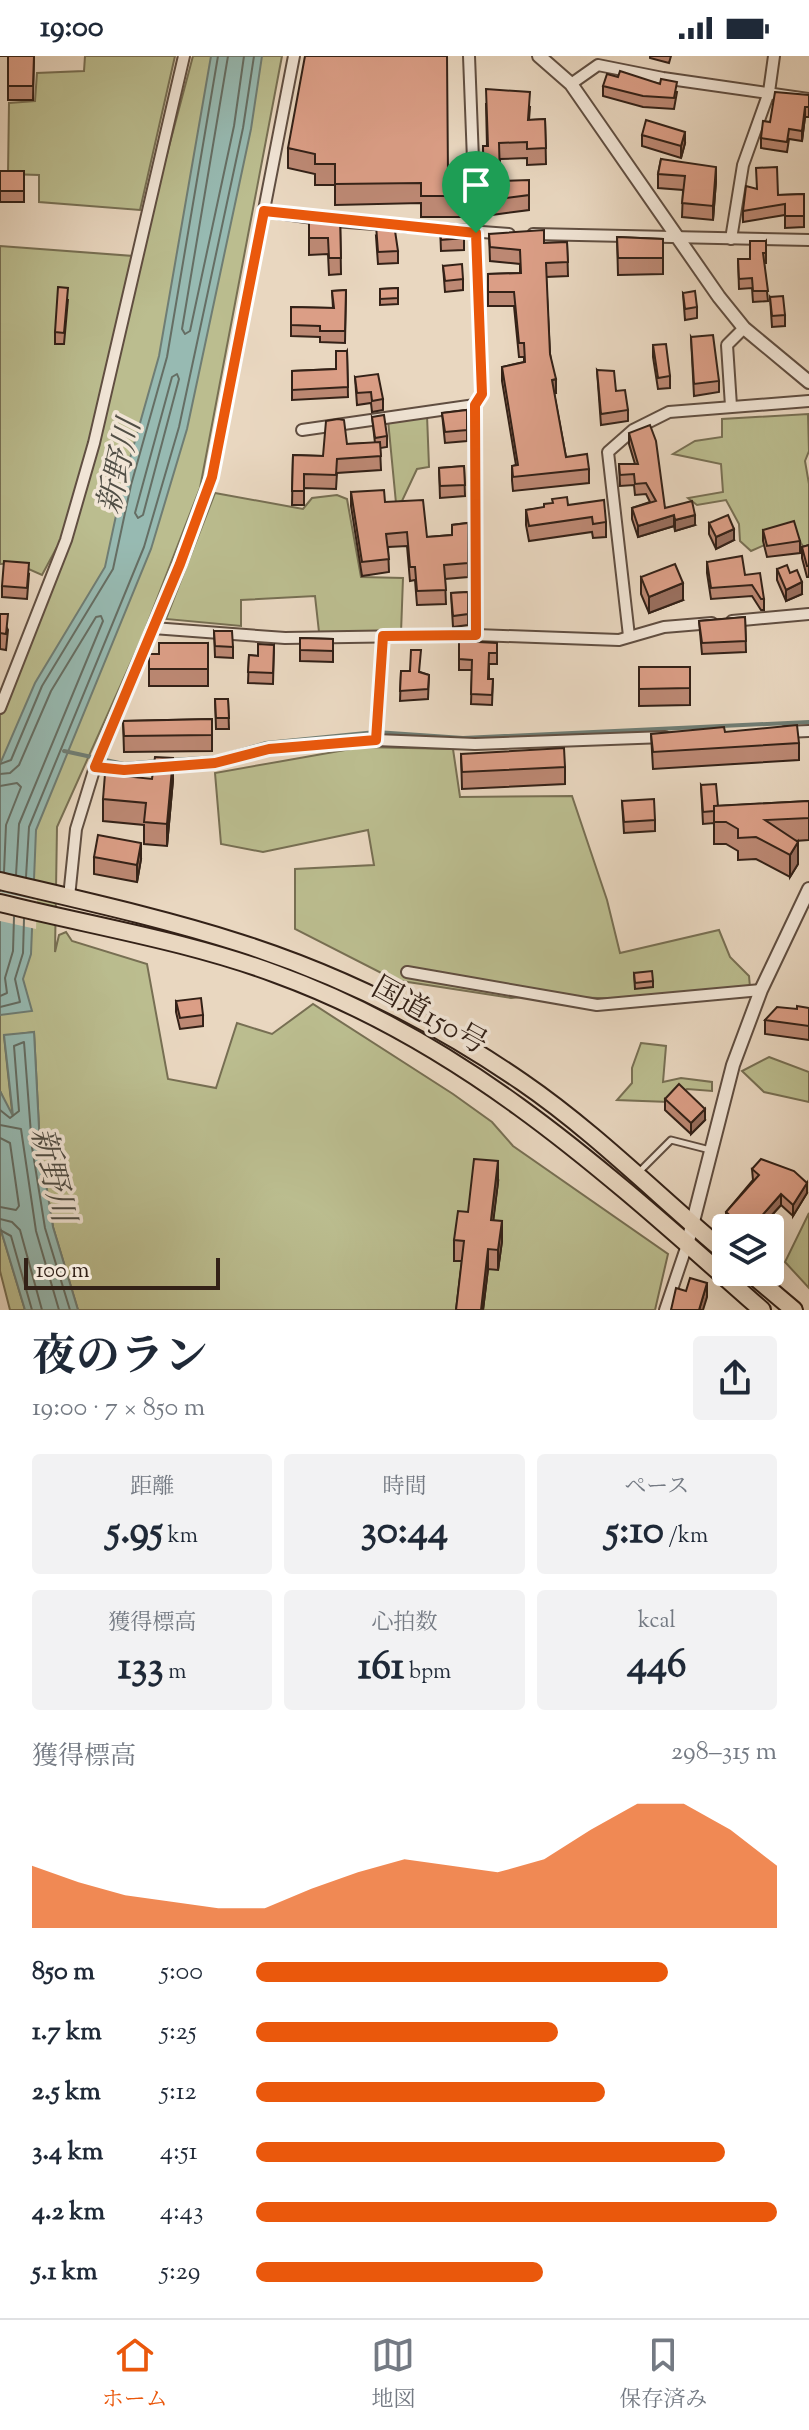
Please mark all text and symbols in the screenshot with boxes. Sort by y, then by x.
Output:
text: 19:00 [40,7,104,50]
pin [442,151,510,233]
icon: arrive [454,163,498,207]
water label: 新野川 [88,412,155,519]
street label: 国道150号 [363,968,495,1066]
water label: 新野川 [17,1123,86,1230]
map controls [712,1214,784,1286]
button: layers [712,1214,784,1286]
scale bar [24,1254,220,1290]
text: 100 m [36,1256,89,1288]
text: 夜のラン [32,1328,208,1391]
button: share [693,1336,777,1420]
text: 19:00 · 7 × 850 m [32,1390,205,1427]
text: 距離 [130,1472,174,1504]
text: 時間 [382,1472,427,1504]
text: ペース [624,1472,689,1504]
text: 5.95 [106,1504,163,1561]
text: 30:44 [361,1504,448,1561]
text: 5:10 [605,1504,664,1561]
text: km [163,1521,198,1553]
text: /km [664,1521,708,1553]
text: kcal [638,1606,676,1638]
text: 獲得標高 [108,1608,196,1640]
text: 心拍数 [371,1608,438,1640]
text: 446 [627,1638,687,1695]
text: 133 [118,1640,164,1697]
text: 161 [358,1640,404,1697]
text: m [164,1657,187,1689]
text: bpm [404,1657,451,1689]
text: 298–315 m [671,1734,777,1771]
text: 獲得標高 [32,1739,136,1776]
text: 850 m [32,1954,95,1991]
text: 5:00 [160,1954,203,1991]
text: 1.7 km [32,2014,102,2051]
text: 5:25 [160,2014,197,2051]
text: 2.5 km [32,2074,101,2111]
text: 5:12 [160,2074,197,2111]
text: 3.4 km [32,2134,103,2171]
text: 4:51 [160,2134,198,2171]
text: 4.2 km [32,2194,105,2231]
text: 4:43 [160,2194,203,2231]
text: 5.1 km [32,2254,98,2291]
text: 5:29 [160,2254,200,2291]
tab: ホーム [102,2333,168,2417]
tab: 地図 [371,2333,415,2417]
tab: 保存済み [619,2333,707,2417]

